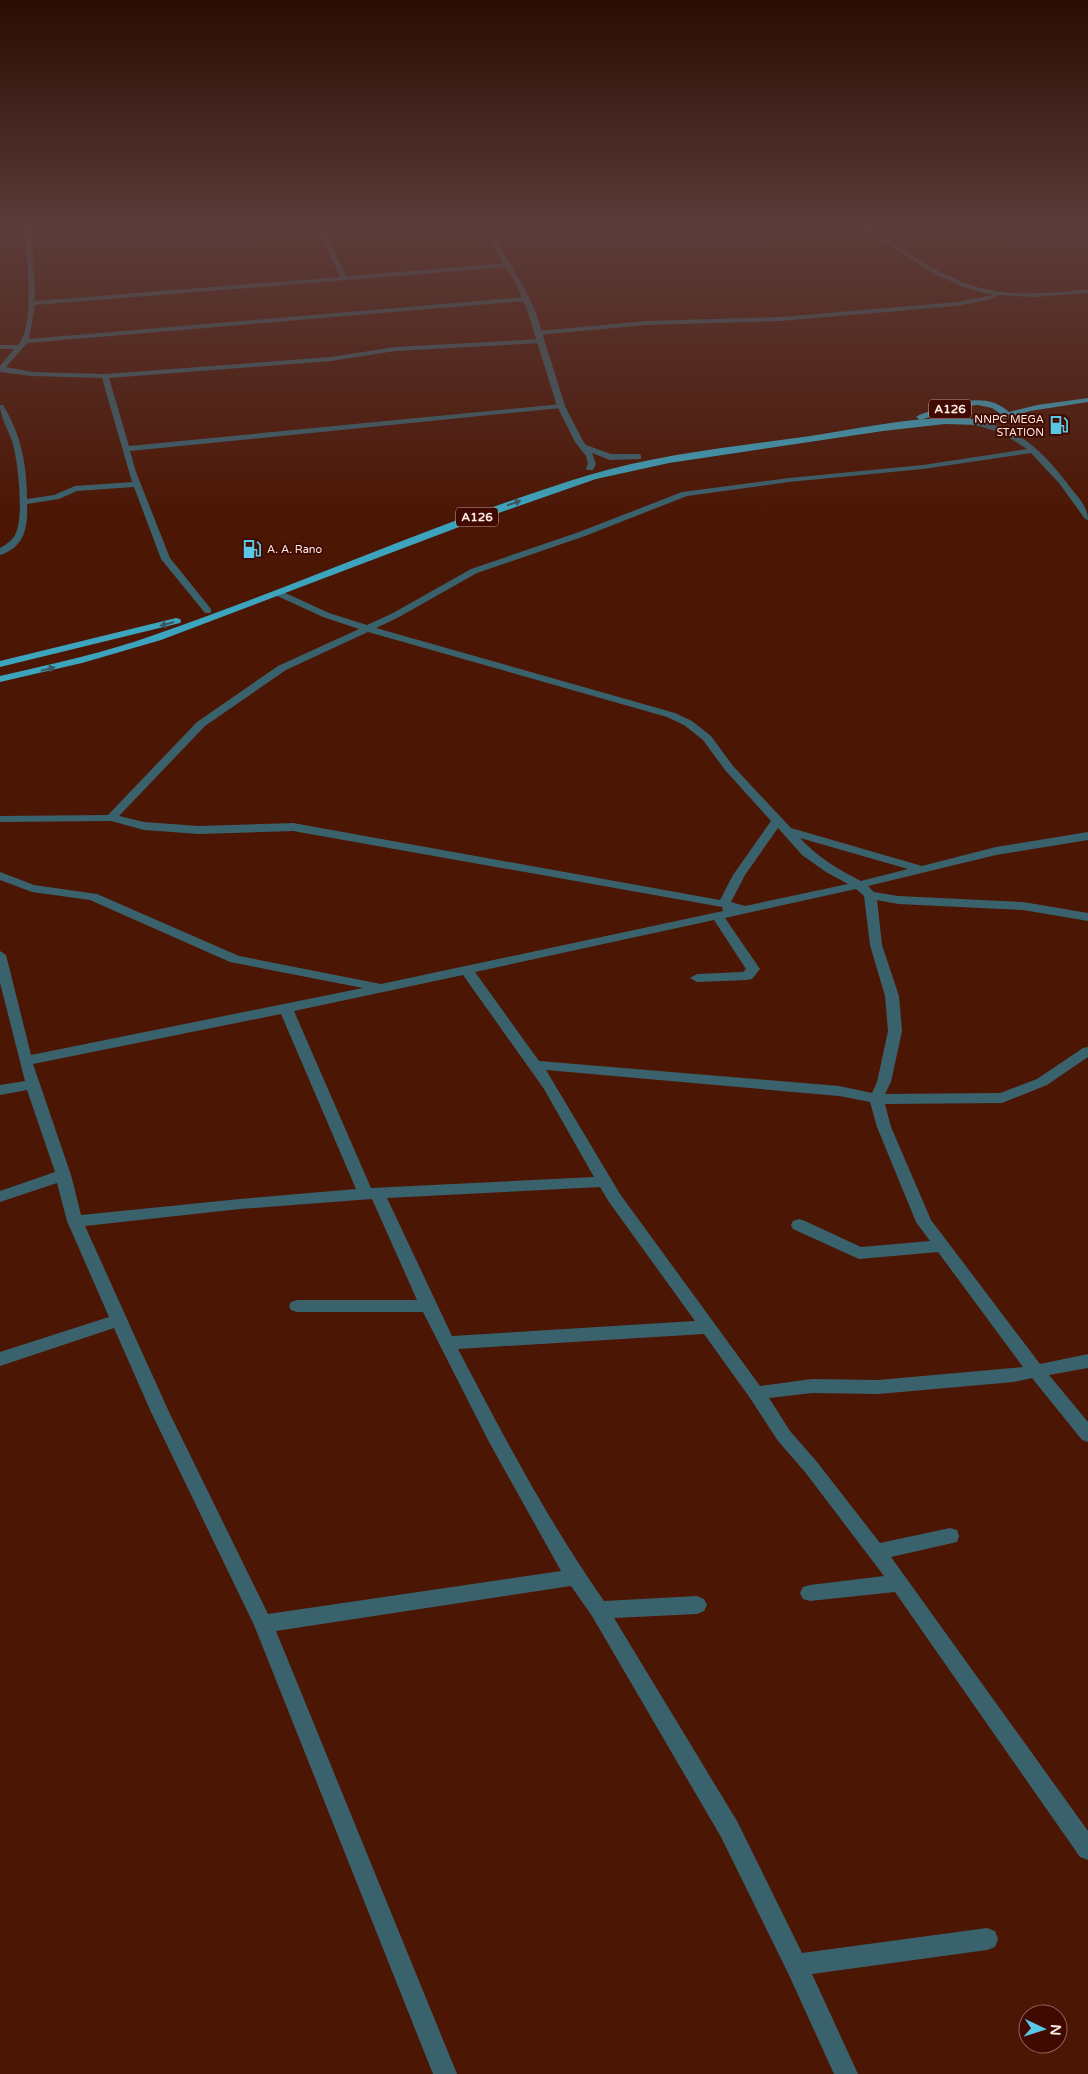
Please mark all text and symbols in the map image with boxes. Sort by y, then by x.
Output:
road number: A126 [929,399,971,418]
place label: NNPC MEGA STATION [974,413,1044,439]
fuel station icon: NNPC MEGA STATION [1048,414,1070,436]
one-way arrow [507,499,522,507]
road number: A126 [456,508,498,526]
fuel station icon: A. A. Rano [241,538,263,560]
place label: A. A. Rano [267,543,323,556]
one-way arrow [159,620,174,628]
one-way arrow [40,664,55,672]
north arrow [1018,2004,1068,2054]
text: N [1047,2024,1064,2036]

